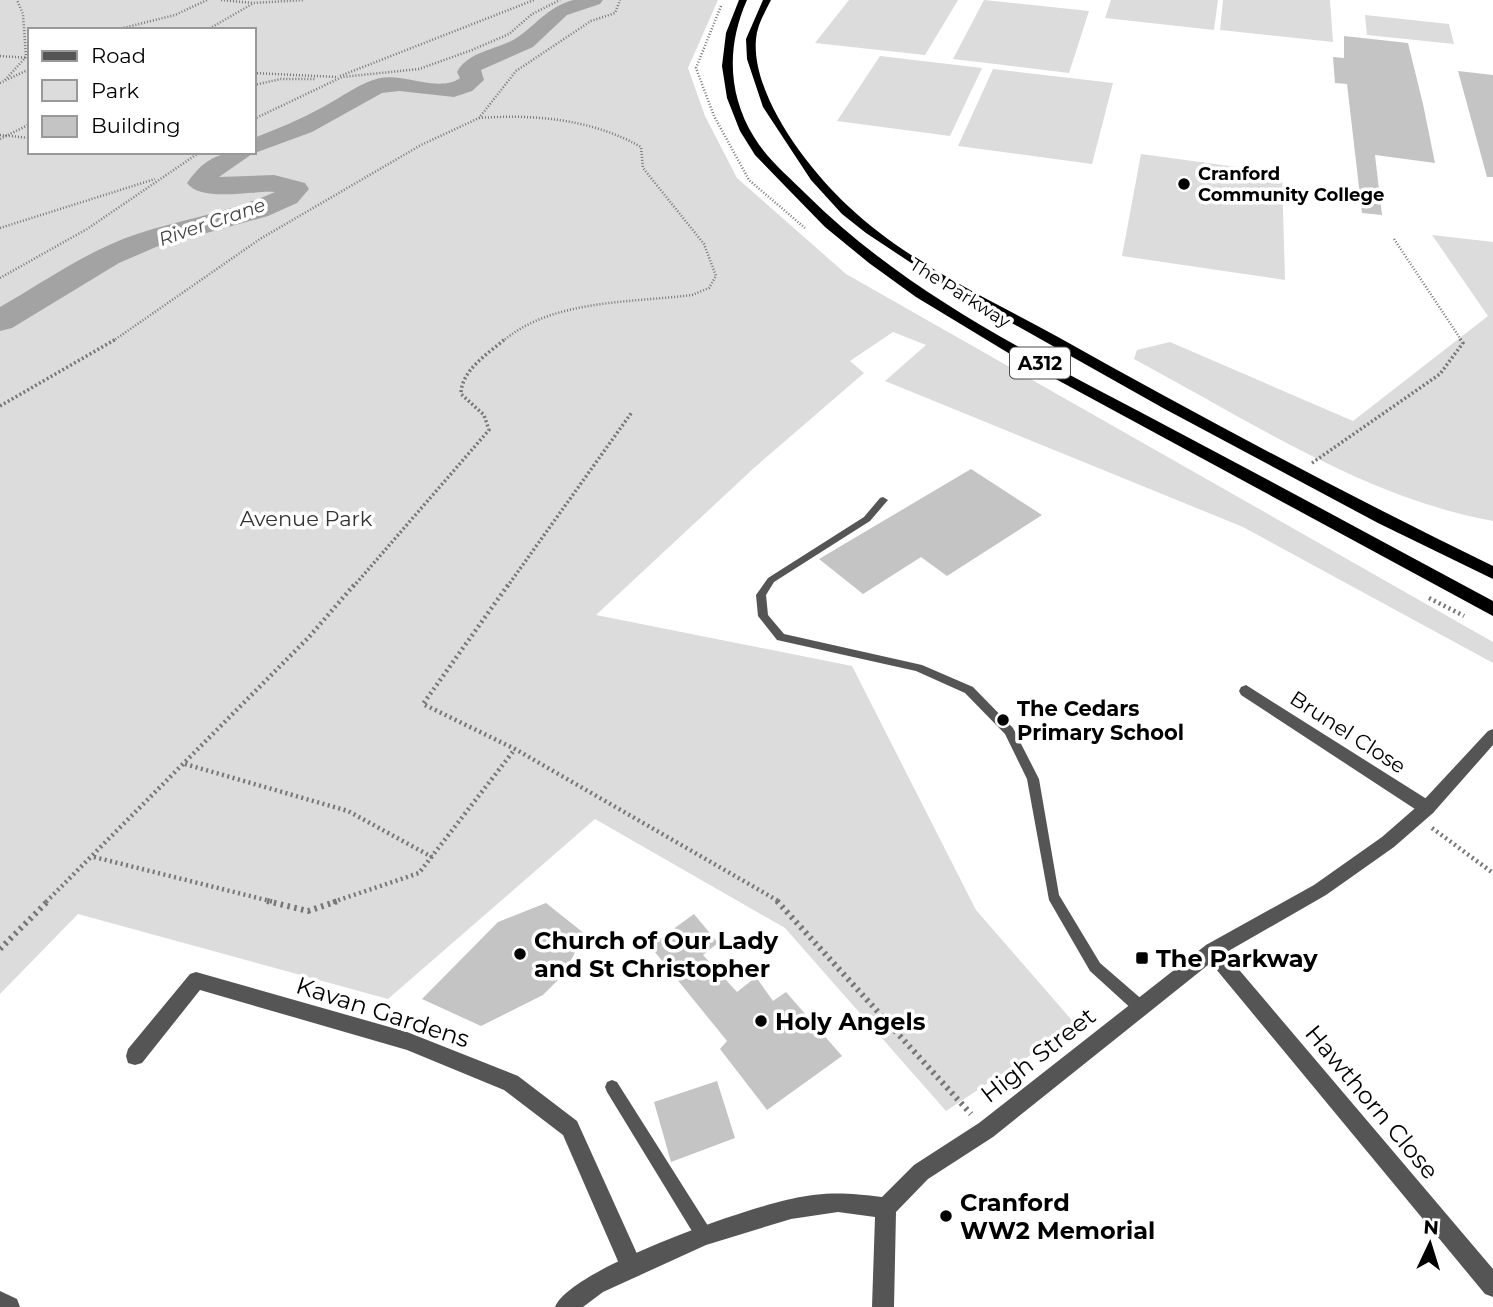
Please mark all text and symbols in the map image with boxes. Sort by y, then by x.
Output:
legend [28,28,256,154]
text: Road [91,43,146,68]
text: Park [91,78,139,103]
text: Building [91,113,181,138]
place label: Cranford Community College [1198,163,1384,206]
marker: Cranford Community College [1176,176,1192,192]
water label: River Crane [156,193,268,251]
street label: The Parkway [906,253,1014,333]
road number: A312 [1010,348,1070,378]
park label: Avenue Park [240,506,373,531]
street label: Brunel Close [1285,685,1411,779]
place label: The Cedars Primary School [1017,696,1184,745]
marker: The Cedars Primary School [995,712,1011,728]
place label: Church of Our Lady and St Christopher [534,926,779,983]
place label: The Parkway [1156,944,1318,973]
marker: Church of Our Lady and St Christopher [512,946,528,962]
marker: The Parkway [1134,950,1150,966]
street label: Kavan Gardens [293,970,473,1054]
street label: High Street [975,1001,1101,1109]
place label: Holy Angels [775,1007,926,1036]
marker: Holy Angels [753,1013,769,1029]
street label: Hawthorn Close [1299,1019,1445,1185]
place label: Cranford WW2 Memorial [960,1188,1155,1245]
marker: Cranford WW2 Memorial [938,1208,954,1224]
north arrow [1395,1209,1465,1279]
text: N [1423,1216,1440,1240]

